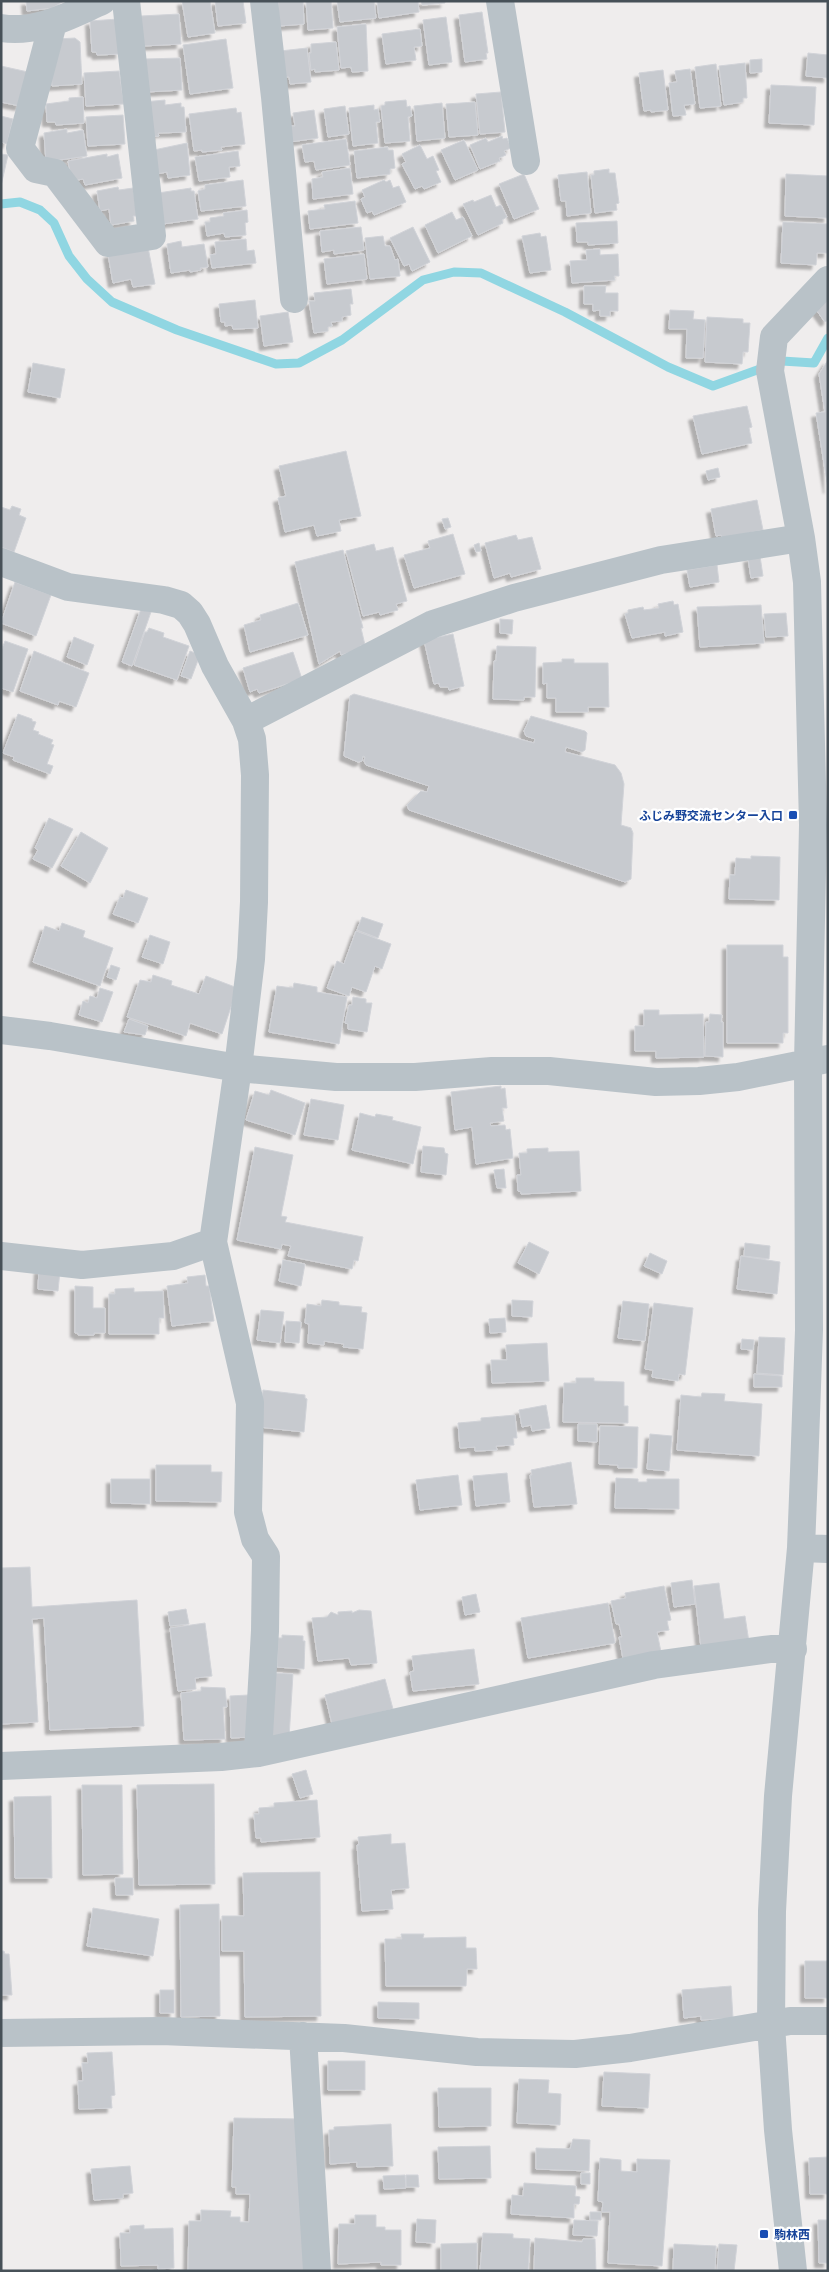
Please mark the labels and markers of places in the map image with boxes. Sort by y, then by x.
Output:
place label: ふじみ野交流センター入口 [639,808,783,823]
marker: ふじみ野交流センター入口 [787,809,799,821]
place label: 駒林西 [774,2227,810,2242]
marker: 駒林西 [758,2228,770,2240]

